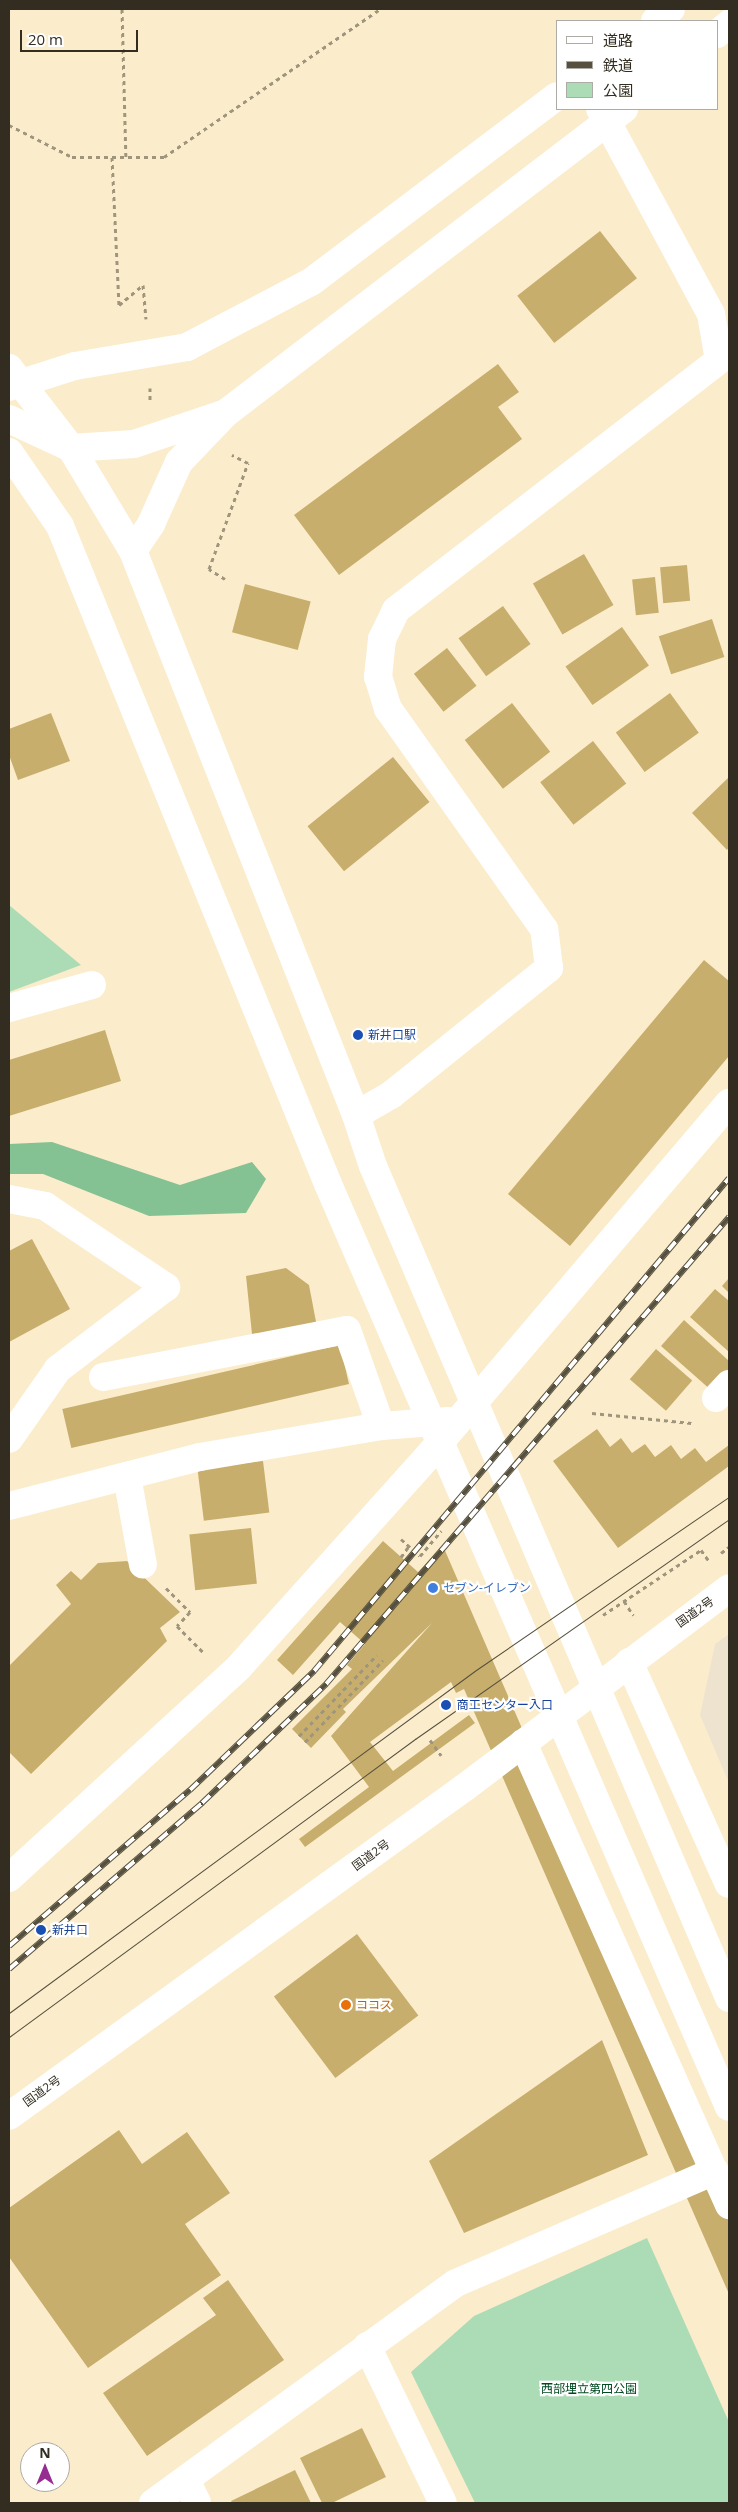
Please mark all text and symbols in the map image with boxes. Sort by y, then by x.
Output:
scale bar [22,20,140,52]
legend [556,20,718,110]
text: 20 m [28,29,63,49]
text: 道路 [603,30,633,50]
text: 鉄道 [603,55,633,75]
text: 公園 [603,80,633,100]
place label: 新井口駅 [368,1028,416,1042]
marker: 新井口駅 [352,1029,364,1041]
place label: セブン-イレブン [443,1581,531,1595]
marker: セブン-イレブン [427,1582,439,1594]
street label: 国道2号 [673,1594,717,1630]
marker: 商工センター入口 [439,1698,453,1712]
place label: 商工センター入口 [457,1698,553,1712]
street label: 国道2号 [349,1837,393,1873]
marker: 新井口 [34,1923,48,1937]
place label: 新井口 [52,1923,88,1937]
place label: ココス [356,1998,392,2012]
marker: ココス [340,1999,352,2011]
street label: 国道2号 [20,2073,64,2109]
park label: 西部埋立第四公園 [541,2382,637,2396]
north arrow [20,2442,70,2492]
text: N [39,2443,51,2462]

